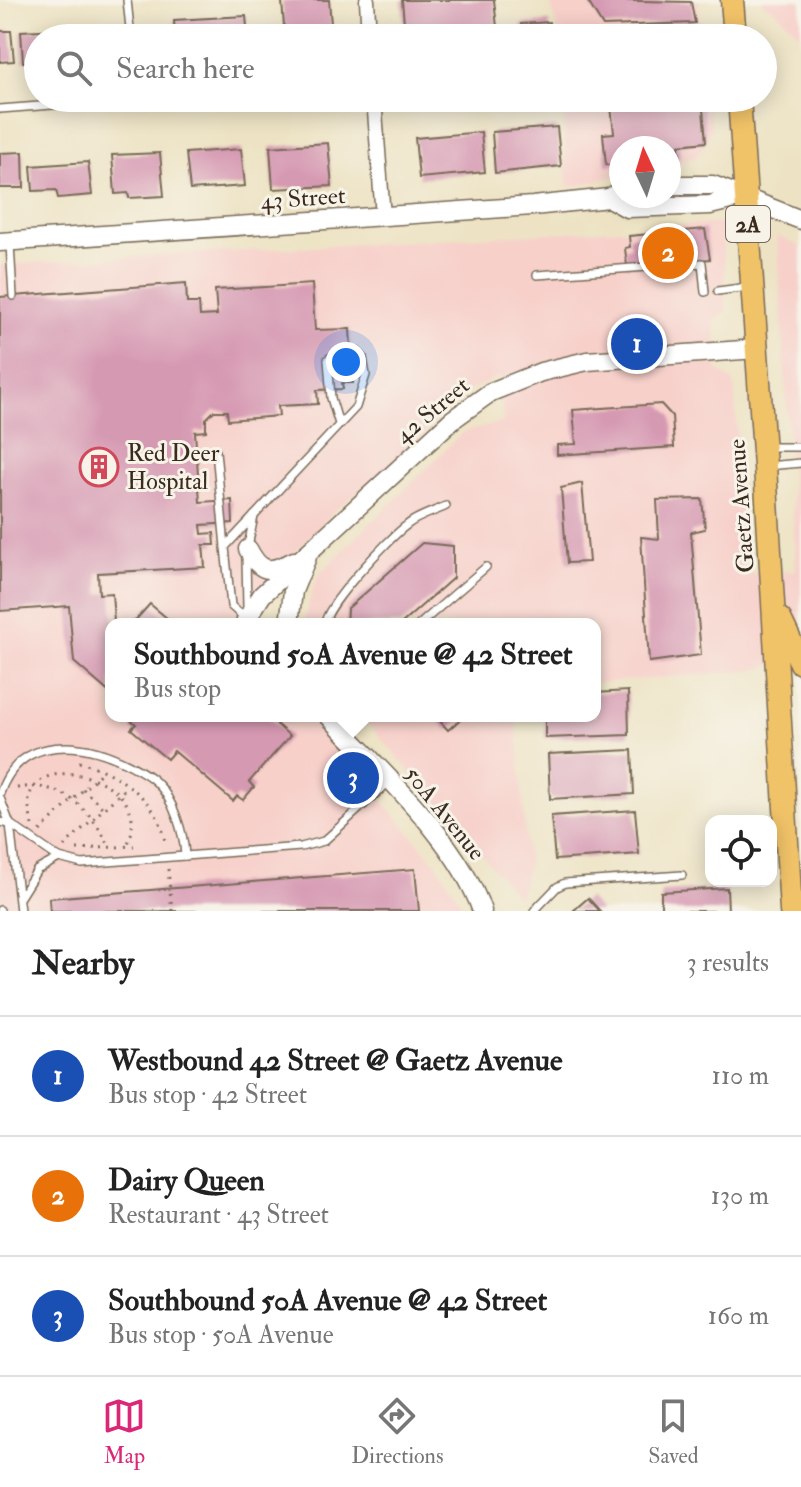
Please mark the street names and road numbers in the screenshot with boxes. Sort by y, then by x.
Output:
street label: 43 Street [260,180,347,217]
road number: 2A [726,206,770,242]
street label: 42 Street [389,370,476,451]
street label: Gaetz Avenue [721,438,762,574]
street label: 50A Avenue [397,760,492,867]

